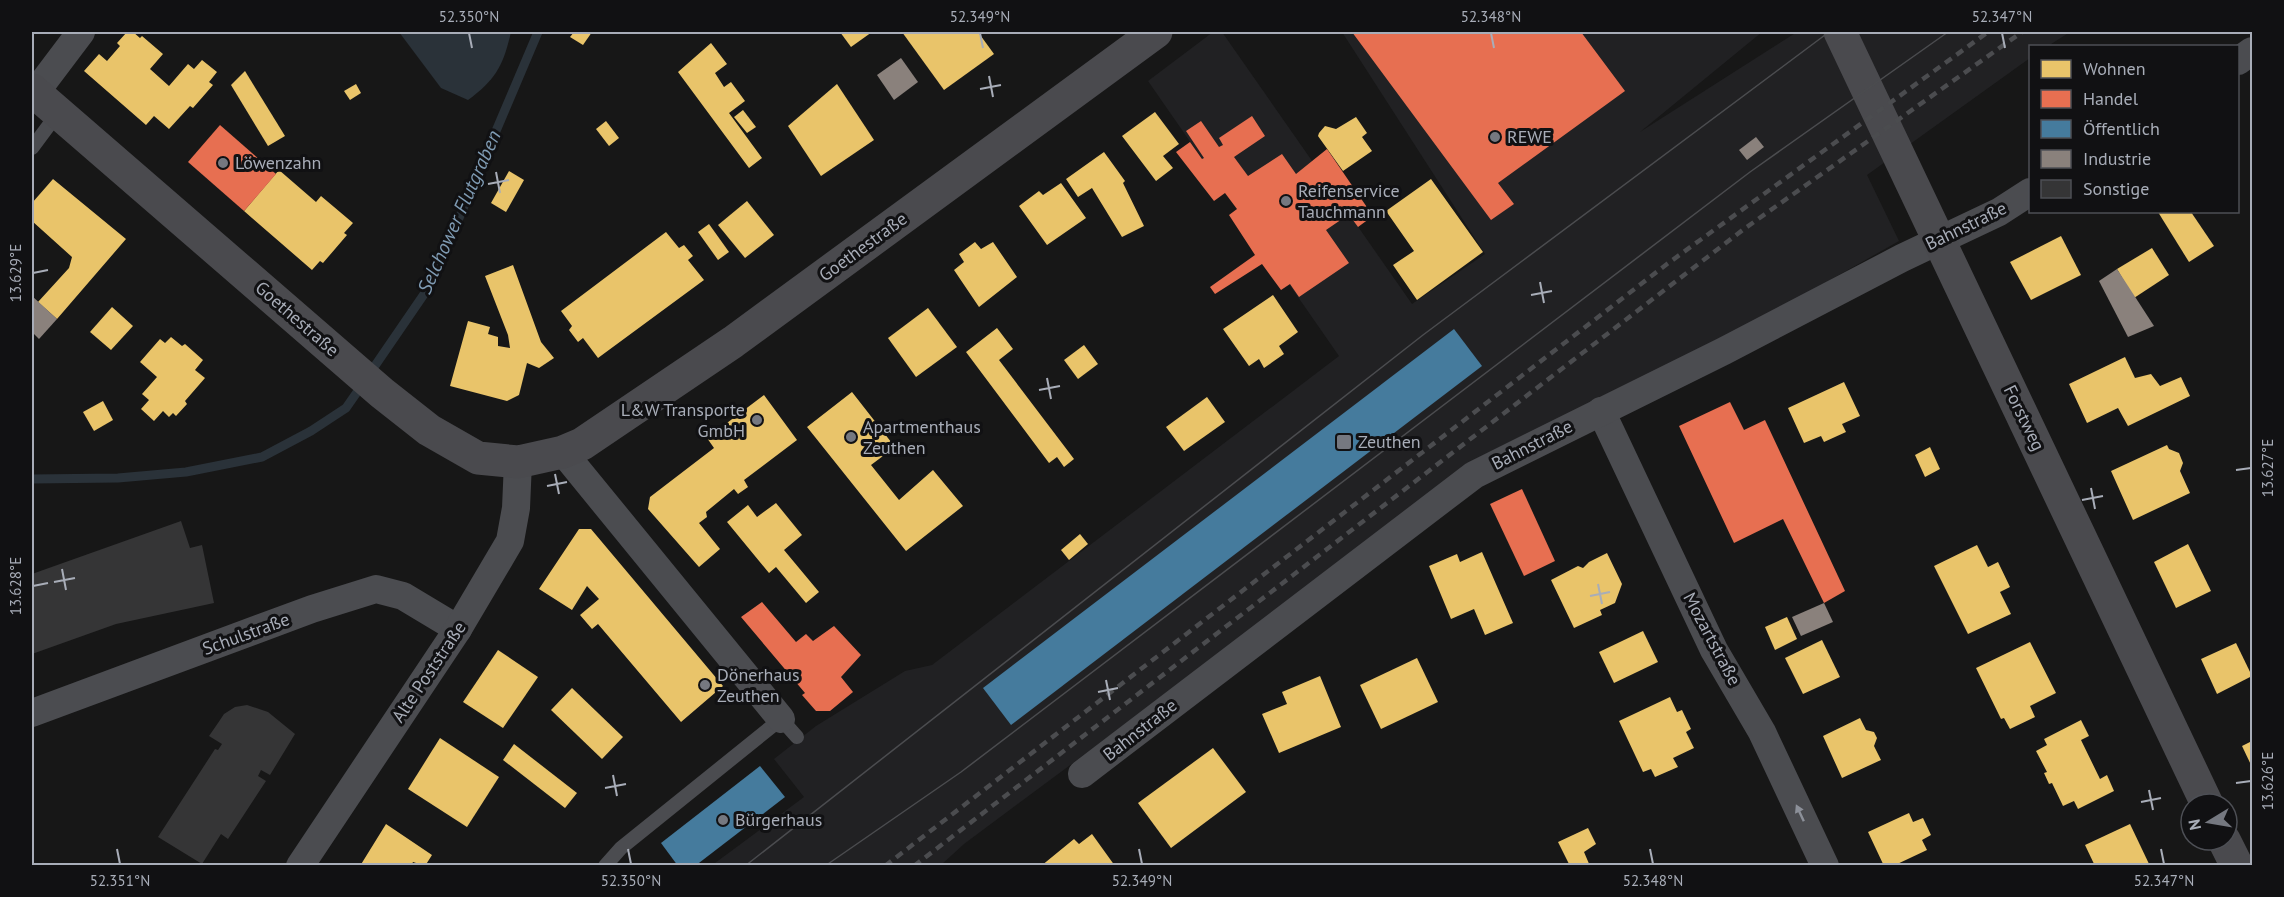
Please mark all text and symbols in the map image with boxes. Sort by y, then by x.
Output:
text: 52.350°N [439,7,499,26]
text: 52.349°N [950,7,1010,26]
text: 52.348°N [1461,7,1521,26]
text: 52.347°N [1972,7,2032,26]
legend [2029,45,2239,213]
text: Wohnen [2083,57,2145,80]
text: Handel [2083,87,2139,110]
text: Öffentlich [2083,117,2160,140]
place label: REWE [1507,125,1552,148]
water label: Selchower Flutgraben [411,126,507,298]
marker: REWE [1488,130,1502,144]
text: Industrie [2083,147,2151,170]
place label: Löwenzahn [235,151,321,174]
marker: Löwenzahn [216,156,230,170]
text: Sonstige [2083,177,2149,200]
place label: Reifenservice Tauchmann [1298,179,1400,223]
marker: Reifenservice Tauchmann [1279,194,1293,208]
street label: Bahnstraße [1921,196,2010,255]
street label: Goethestraße [814,207,911,286]
text: 13.629°E [6,244,25,302]
street label: Goethestraße [251,276,344,361]
street label: Forstweg [1999,381,2050,454]
place label: L&W Transporte GmbH [621,398,745,442]
marker: L&W Transporte GmbH [750,413,764,427]
street label: Bahnstraße [1487,414,1576,475]
place label: Apartmenthaus Zeuthen [863,415,981,459]
marker: Apartmenthaus Zeuthen [844,430,858,444]
place label: Zeuthen [1358,430,1421,453]
marker: Zeuthen [1335,433,1353,451]
text: 13.627°E [2258,439,2277,497]
text: 13.628°E [6,557,25,615]
street label: Mozartstraße [1678,588,1747,689]
street label: Schulstraße [199,607,293,660]
street label: Alte Poststraße [386,617,471,727]
place label: Dönerhaus Zeuthen [717,663,800,707]
marker: Dönerhaus Zeuthen [698,678,712,692]
street label: Bahnstraße [1098,694,1181,766]
text: 13.626°E [2258,752,2277,810]
north arrow [2179,792,2239,852]
one-way arrow [1796,804,1805,821]
place label: Bürgerhaus [735,808,822,831]
marker: Bürgerhaus [716,813,730,827]
text: N [2183,818,2205,832]
text: 52.351°N [90,871,150,890]
text: 52.350°N [601,871,661,890]
text: 52.349°N [1112,871,1172,890]
text: 52.348°N [1623,871,1683,890]
text: 52.347°N [2134,871,2194,890]

